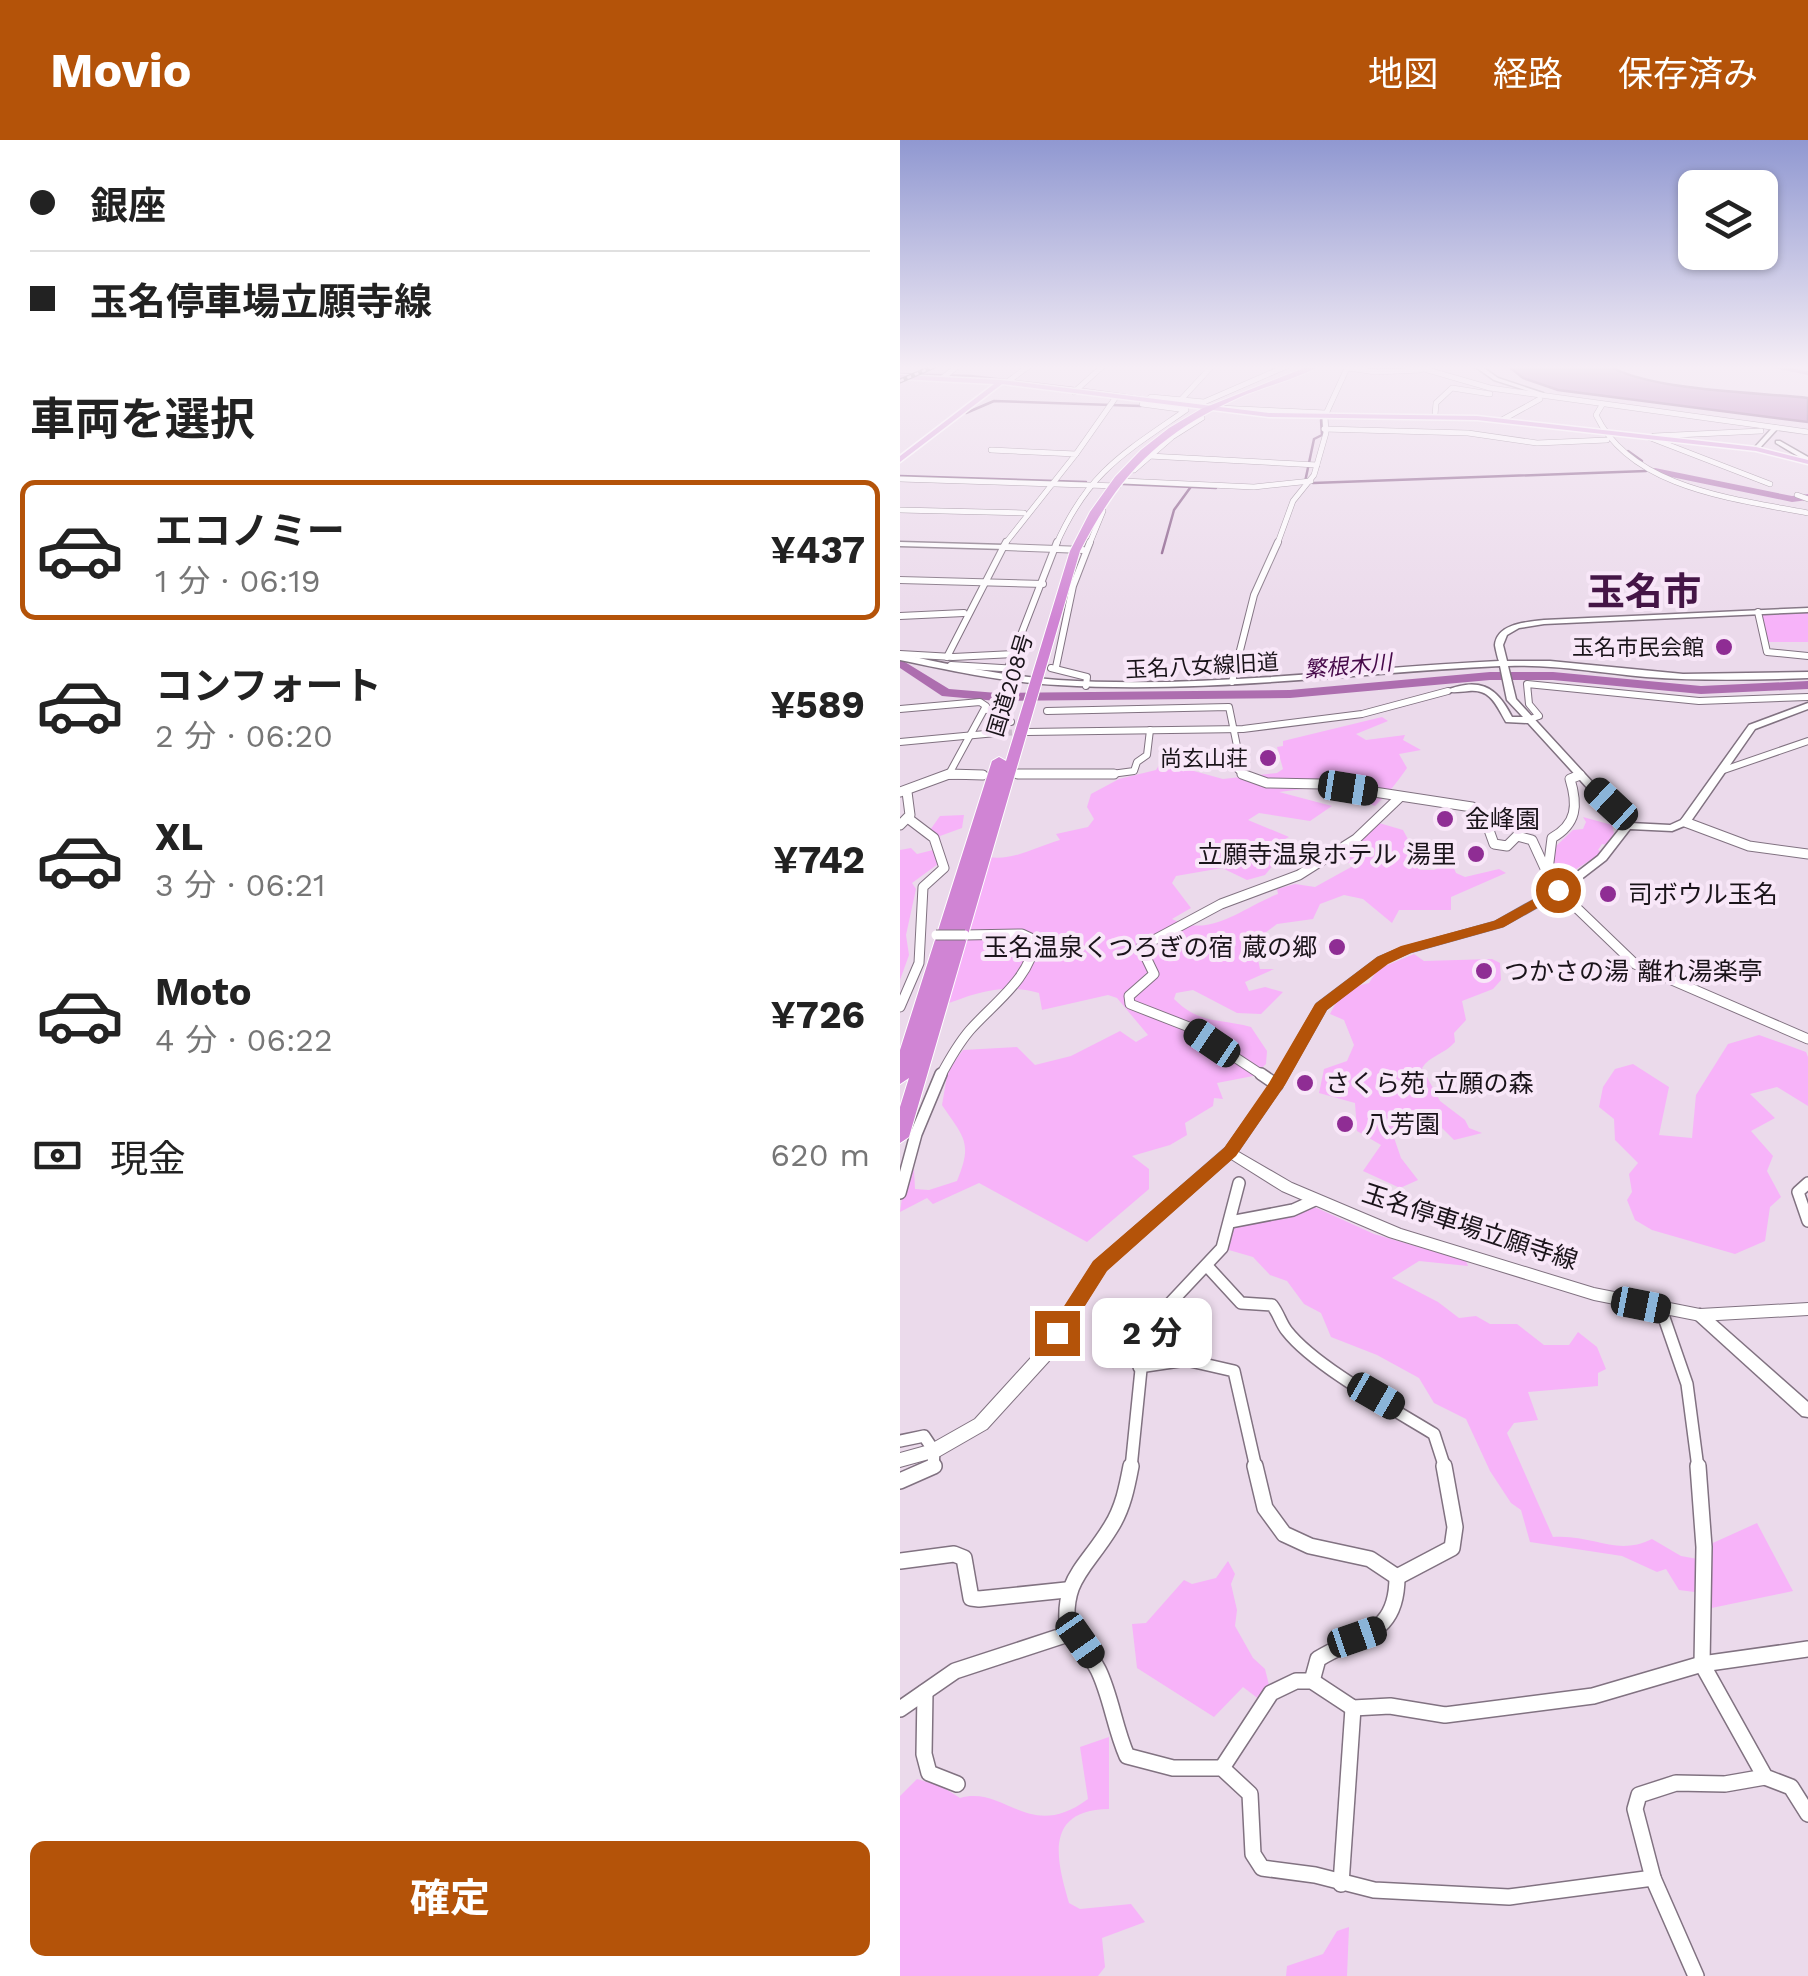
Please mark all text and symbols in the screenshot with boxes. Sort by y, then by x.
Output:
text: Movio [50,42,192,99]
text: 地図 [1368,53,1438,95]
text: 経路 [1493,53,1563,95]
text: 保存済み [1618,53,1758,95]
map controls [1678,170,1778,270]
button: layers [1678,170,1778,270]
text: 銀座 [90,184,166,228]
text: 玉名停車場立願寺線 [90,280,432,324]
text: 車両を選択 [30,393,255,446]
icon: car [35,505,125,595]
text: エコノミー [155,509,345,553]
text: ¥437 [771,528,865,572]
text: 1 分 · 06:19 [155,562,321,600]
district label: 玉名市 [1587,570,1701,614]
street label: 国道208号 [983,631,1037,739]
place label: 玉名市民会館 [1572,635,1704,660]
marker: 玉名市民会館 [1713,636,1735,658]
street label: 玉名八女線旧道 [1124,649,1280,683]
water label: 繁根木川 [1303,650,1395,682]
icon: car [35,660,125,750]
text: コンフォート [155,664,382,708]
text: ¥589 [770,683,865,727]
text: 2 分 · 06:20 [155,717,333,755]
place label: 尚玄山荘 [1160,746,1248,771]
marker: 尚玄山荘 [1257,747,1279,769]
car [1316,768,1380,808]
car [1579,773,1643,835]
place label: 金峰園 [1465,805,1540,834]
marker: 金峰園 [1434,808,1456,830]
icon: car [35,815,125,905]
text: XL [155,815,203,859]
text: ¥742 [773,838,865,882]
place label: 立願寺温泉ホテル 湯里 [1197,840,1456,869]
marker: 立願寺温泉ホテル 湯里 [1465,843,1487,865]
text: 3 分 · 06:21 [155,866,326,904]
route start [1536,868,1581,913]
place label: 司ボウル玉名 [1628,880,1778,909]
marker: 司ボウル玉名 [1597,883,1619,905]
place label: 玉名温泉くつろぎの宿 蔵の郷 [983,933,1317,962]
marker: 玉名温泉くつろぎの宿 蔵の郷 [1326,936,1348,958]
place label: つかさの湯 離れ湯楽亭 [1504,957,1763,986]
marker: つかさの湯 離れ湯楽亭 [1473,960,1495,982]
icon: car [35,970,125,1060]
text: Moto [155,970,251,1014]
text: ¥726 [771,993,865,1037]
car [1179,1014,1245,1072]
text: 4 分 · 06:22 [155,1021,333,1059]
place label: さくら苑 立願の森 [1325,1069,1534,1098]
marker: さくら苑 立願の森 [1294,1072,1316,1094]
place label: 八芳園 [1365,1110,1440,1139]
marker: 八芳園 [1334,1113,1356,1135]
icon: cash [30,1128,85,1183]
text: 620 m [771,1136,870,1174]
text: 現金 [110,1137,186,1181]
street label: 玉名停車場立願寺線 [1359,1178,1581,1276]
car [1609,1285,1673,1325]
callout: 2 分 [1092,1298,1212,1368]
route end [1035,1311,1080,1356]
text: 2 分 [1122,1314,1182,1352]
car [1343,1368,1409,1424]
car [1051,1607,1109,1673]
car [1324,1613,1390,1661]
button: 確定 [30,1841,870,1956]

